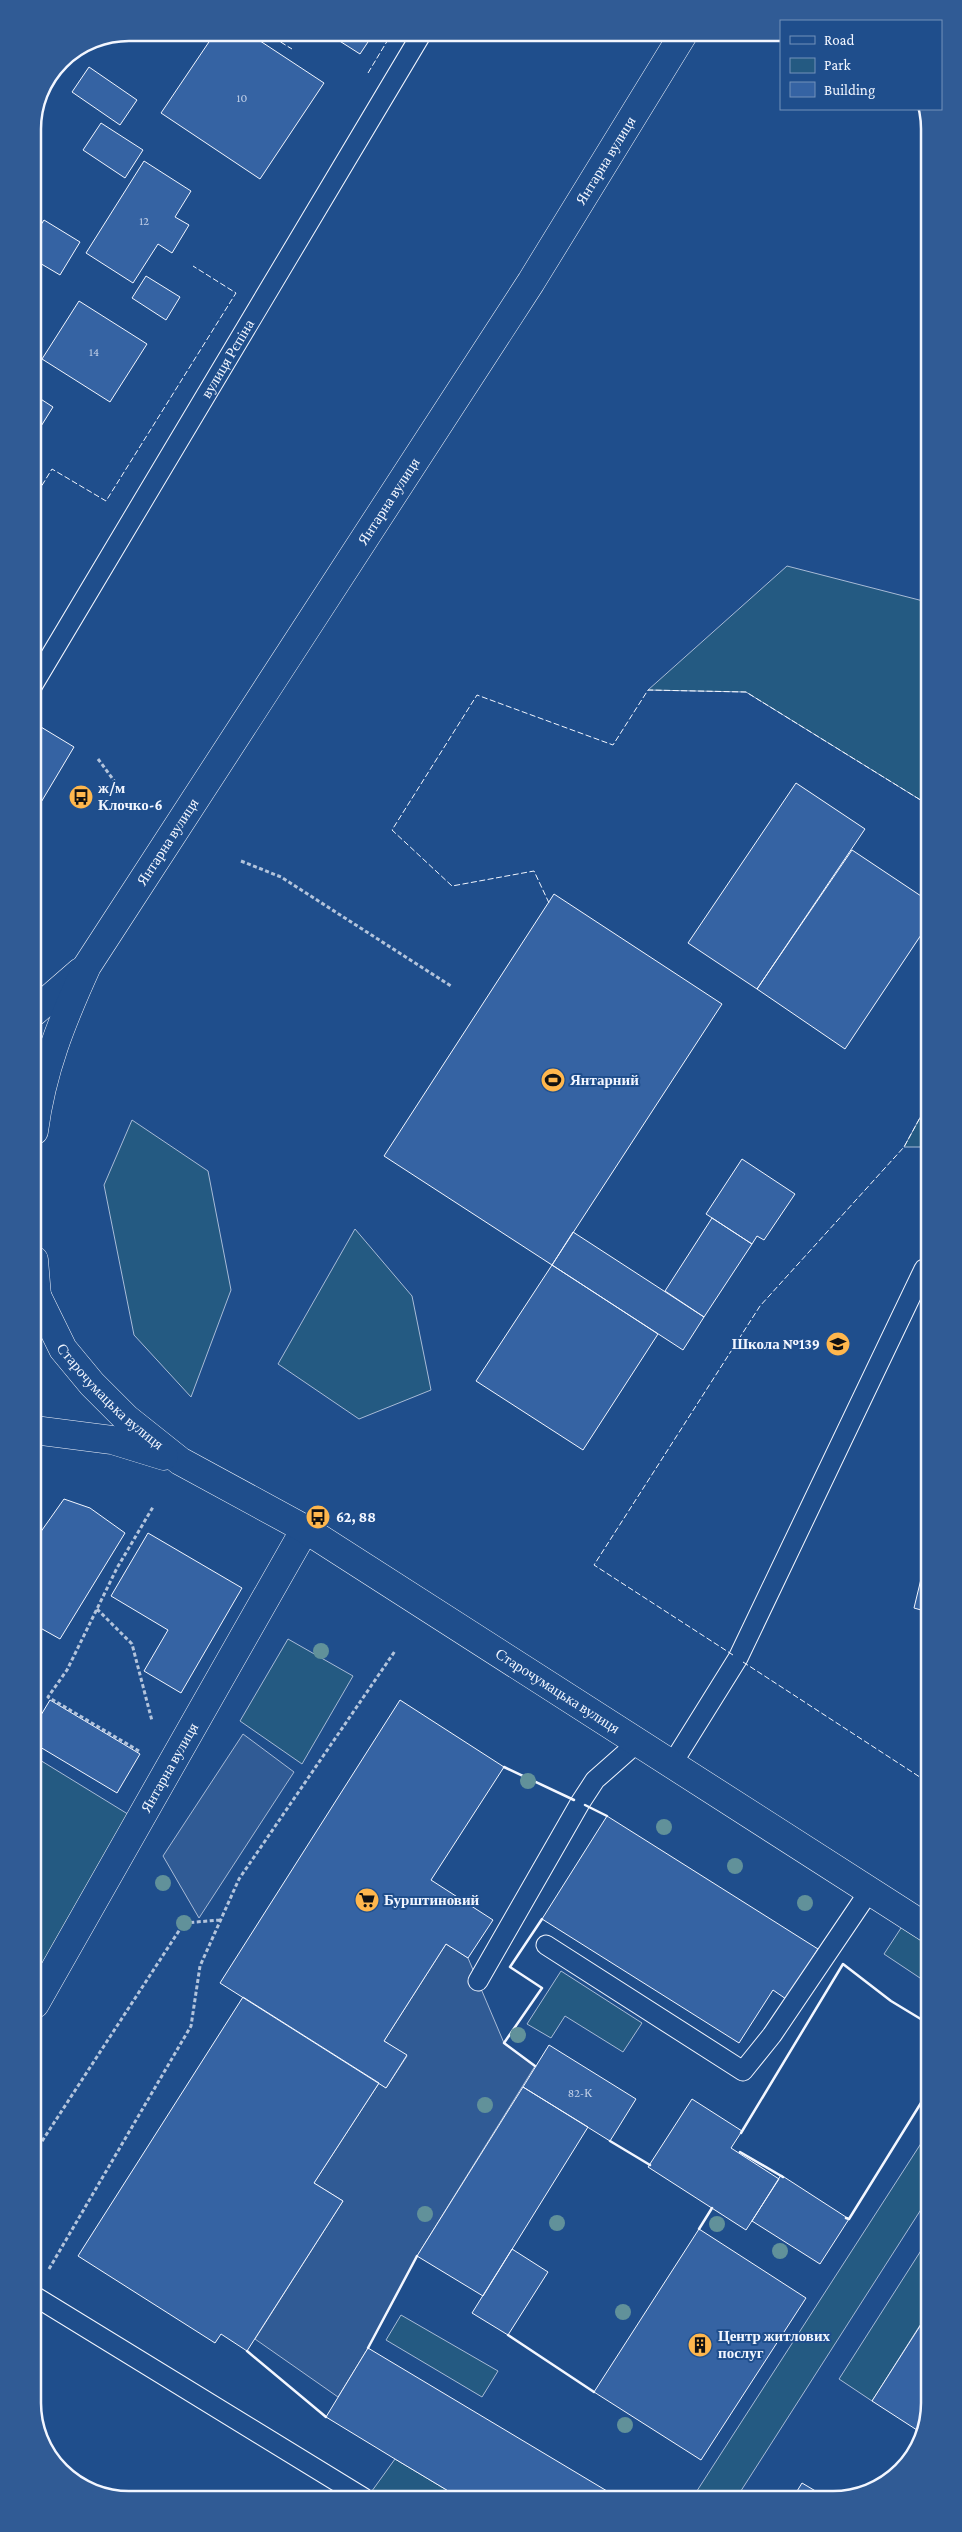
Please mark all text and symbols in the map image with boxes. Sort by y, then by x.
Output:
legend [780,20,942,110]
text: Road [824,32,855,48]
text: Park [824,57,851,73]
text: Building [824,82,875,99]
house number: 10 [237,91,248,105]
street label: Янтарна вулиця [573,114,639,208]
house number: 12 [139,214,149,228]
street label: вулиця Рєпіна [198,316,257,401]
house number: 14 [89,345,99,359]
street label: Янтарна вулиця [355,455,423,548]
place label: ж/м Клочко-6 [98,780,163,813]
bus stop icon: ж/м Клочко-6 [68,784,94,810]
street label: Янтарна вулиця [134,795,202,888]
sports icon: Янтарний [540,1067,566,1093]
place label: Янтарний [570,1072,639,1088]
school or university icon: Школа №139 [825,1331,851,1357]
place label: Школа №139 [732,1336,820,1352]
street label: Старочумацька вулиця [54,1341,167,1453]
bus stop icon: 62, 88 [305,1504,331,1530]
place label: 62, 88 [336,1509,376,1525]
street label: Старочумацька вулиця [493,1645,623,1737]
street label: Янтарна вулиця [138,1720,201,1815]
supermarket icon: Бурштиновий [354,1887,380,1913]
place label: Бурштиновий [384,1892,480,1908]
house number: 82-К [568,2086,593,2100]
place label: Центр житлових послуг [718,2328,831,2361]
building icon: Центр житлових послуг [687,2332,713,2358]

